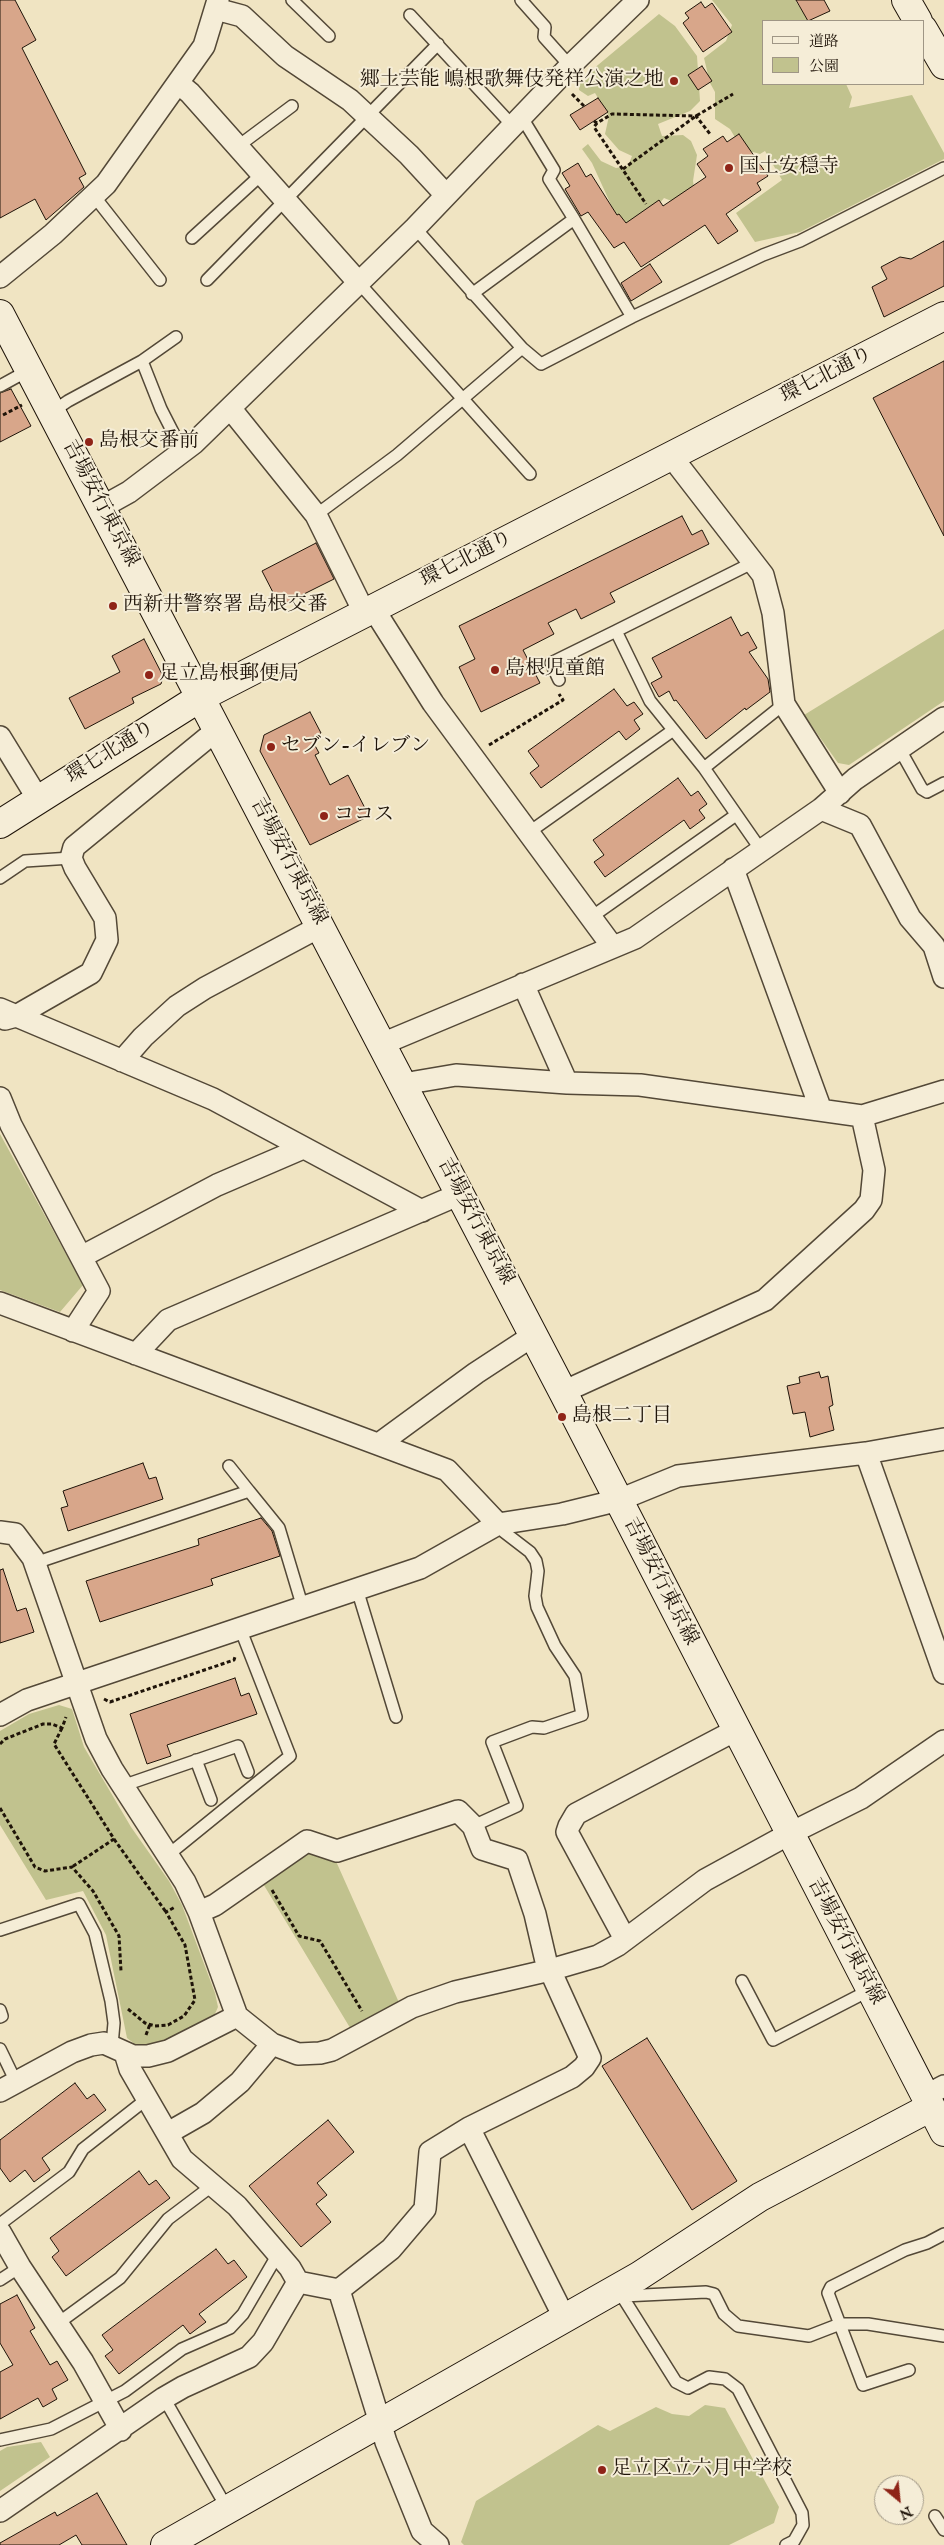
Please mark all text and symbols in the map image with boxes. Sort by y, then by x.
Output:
legend [762,20,924,85]
text: 道路 [809,32,839,51]
text: 公園 [809,57,839,76]
place label: 郷土芸能 嶋根歌舞伎発祥公演之地 [360,69,664,93]
marker: 郷土芸能 嶋根歌舞伎発祥公演之地 [668,75,680,87]
place label: 国土安穏寺 [739,156,839,180]
marker: 国土安穏寺 [723,162,735,174]
street label: 環七北通り [777,343,877,409]
place label: 島根交番前 [99,430,199,454]
marker: 島根交番前 [83,436,95,448]
street label: 吉場安行東京線 [57,437,143,571]
street label: 環七北通り [417,527,517,593]
place label: 西新井警察署 島根交番 [123,594,327,618]
marker: 西新井警察署 島根交番 [107,600,119,612]
place label: 島根児童館 [505,658,605,682]
place label: 足立島根郵便局 [159,663,299,687]
marker: 島根児童館 [489,664,501,676]
marker: 足立島根郵便局 [143,669,155,681]
street label: 環七北通り [62,716,160,790]
place label: セブン-イレブン [281,735,430,759]
marker: セブン-イレブン [265,741,277,753]
street label: 吉場安行東京線 [245,795,331,929]
place label: ココス [334,804,394,828]
marker: ココス [318,810,330,822]
street label: 吉場安行東京線 [432,1155,518,1289]
place label: 島根二丁目 [572,1405,672,1429]
marker: 島根二丁目 [556,1411,568,1423]
street label: 吉場安行東京線 [618,1514,702,1650]
street label: 吉場安行東京線 [802,1875,888,2009]
place label: 足立区立六月中学校 [612,2458,792,2482]
marker: 足立区立六月中学校 [596,2464,608,2476]
north arrow [874,2475,924,2525]
text: N [896,2502,915,2523]

